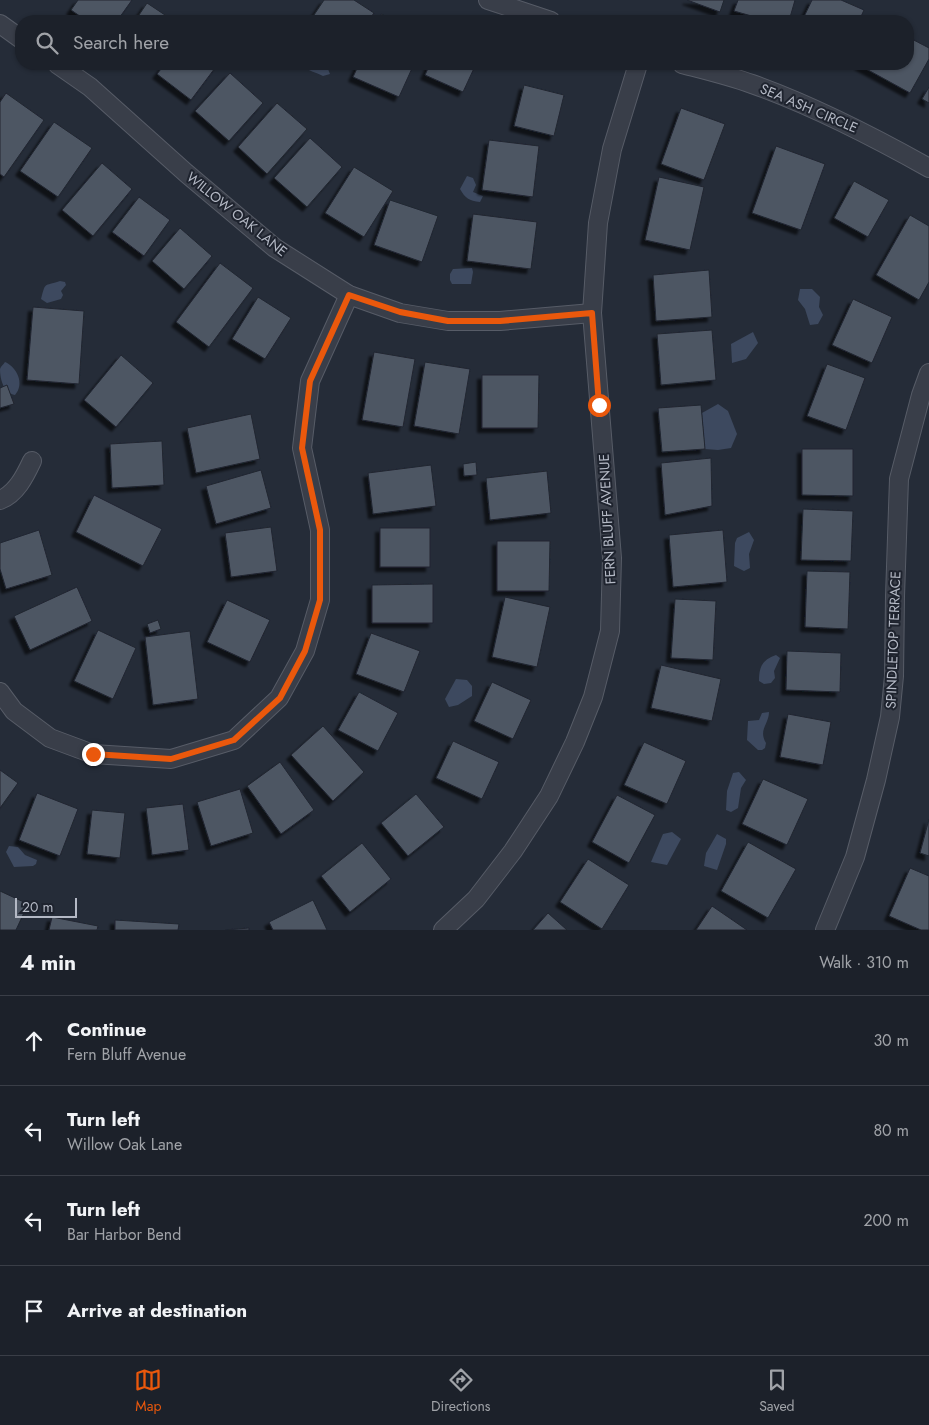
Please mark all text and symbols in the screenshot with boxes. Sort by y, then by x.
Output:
search box [15,15,914,70]
icon: search [33,29,61,57]
text: Search here [73,29,169,56]
street label: SEA ASH CIRCLE [757,78,861,138]
street label: WILLOW OAK LANE [182,167,292,261]
route start [588,394,611,417]
street label: FERN BLUFF AVENUE [594,453,620,585]
street label: SPINDLETOP TERRACE [881,571,905,709]
route end [82,743,105,766]
scale bar [15,895,78,918]
text: 20 m [22,897,54,917]
text: 4 min [20,948,76,978]
text: Walk · 310 m [819,951,909,974]
text: Continue [67,1016,146,1043]
icon: ahead [20,1027,48,1055]
text: 30 m [873,1029,909,1052]
text: Fern Bluff Avenue [67,1043,186,1066]
text: Turn left [67,1106,140,1133]
icon: left [20,1117,48,1145]
text: 80 m [873,1119,909,1142]
text: Willow Oak Lane [67,1133,182,1156]
text: Turn left [67,1196,140,1223]
icon: left [20,1207,48,1235]
text: 200 m [863,1209,909,1232]
text: Bar Harbor Bend [67,1223,181,1246]
icon: arrive [20,1297,48,1325]
text: Arrive at destination [67,1297,247,1324]
tab: Map [134,1366,162,1416]
tab: Directions [431,1366,490,1416]
tab: Saved [759,1366,795,1416]

